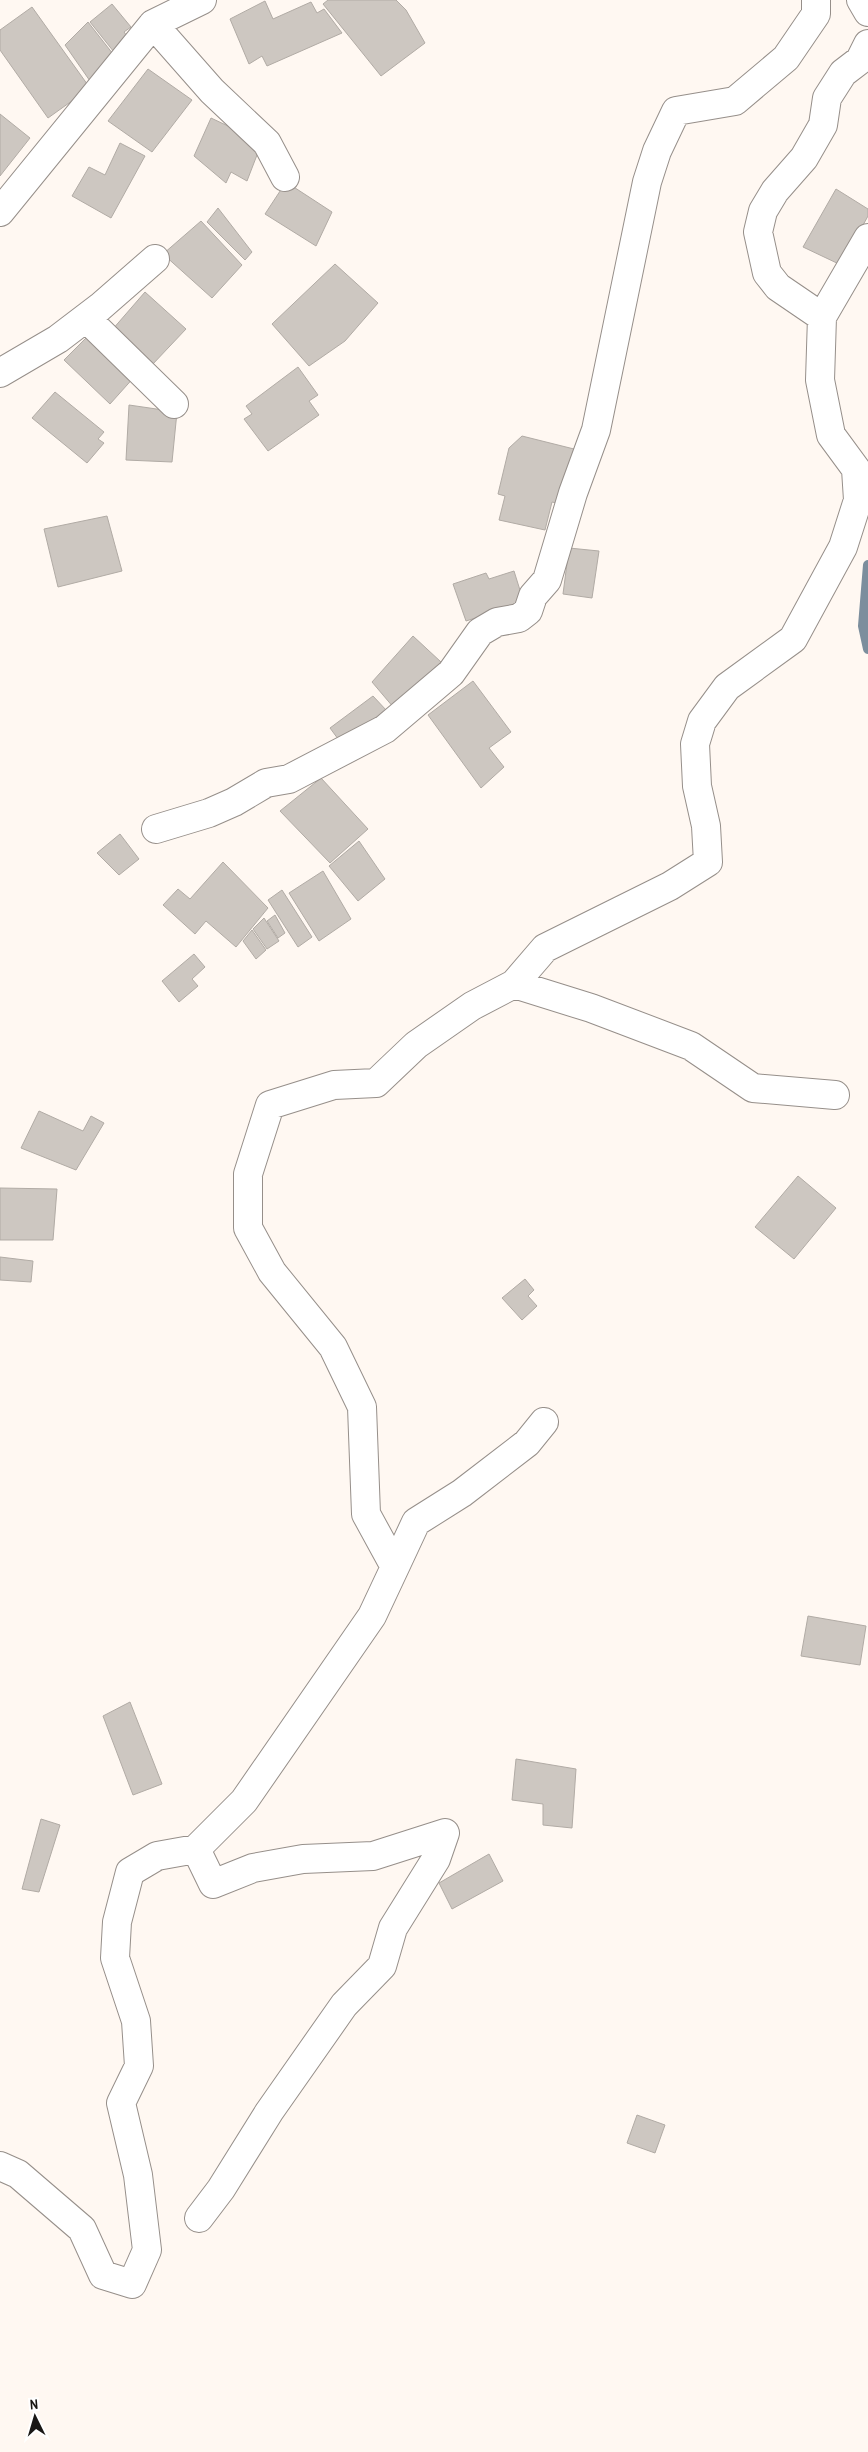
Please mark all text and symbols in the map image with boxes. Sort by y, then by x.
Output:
north arrow [10,2392,60,2442]
text: N [29,2395,39,2413]

